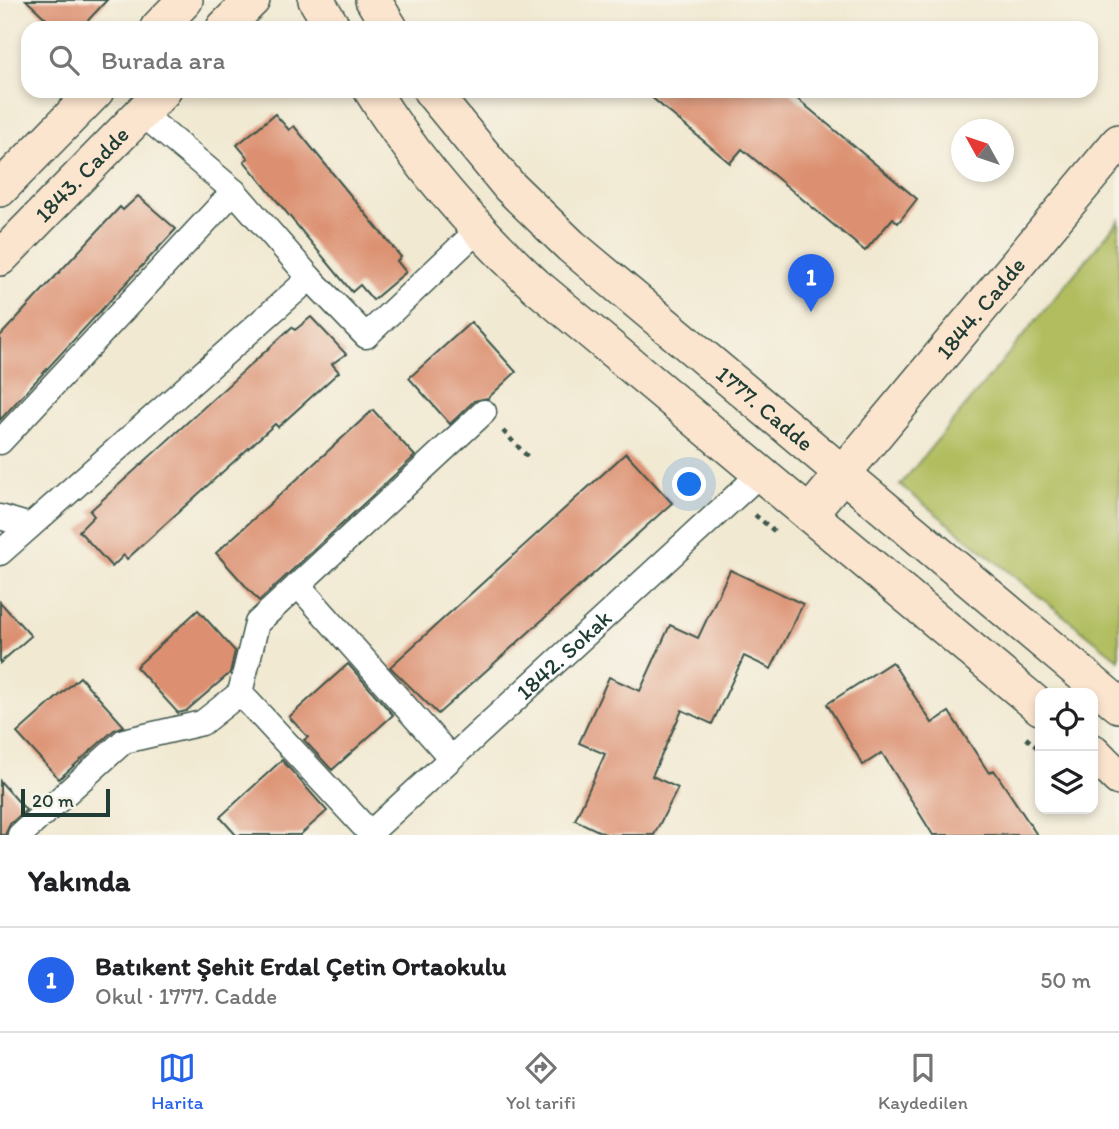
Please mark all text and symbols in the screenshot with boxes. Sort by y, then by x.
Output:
search box [21,21,1098,98]
icon: search [45,41,83,79]
text: Burada ara [101,44,225,76]
north arrow [951,119,1014,182]
street label: 1843. Cadde [29,120,135,228]
street label: 1844. Cadde [930,251,1031,365]
pin: 1 [788,254,834,312]
street label: 1777. Cadde [710,360,819,457]
your location [672,467,706,501]
street label: 1842. Sokak [510,604,617,706]
map controls [1035,688,1098,814]
button: locate [1035,688,1098,751]
button: layers [1035,751,1098,814]
scale bar [21,786,110,818]
text: 20 m [32,789,74,812]
text: Yakında [28,862,130,899]
text: Batıkent Şehit Erdal Çetin Ortaokulu [95,950,507,982]
text: 1 [46,966,56,994]
text: 50 m [1040,966,1091,994]
text: Okul · 1777. Cadde [95,982,277,1010]
tab: Harita [151,1049,204,1114]
tab: Yol tarifi [506,1049,576,1114]
tab: Kaydedilen [878,1049,968,1114]

